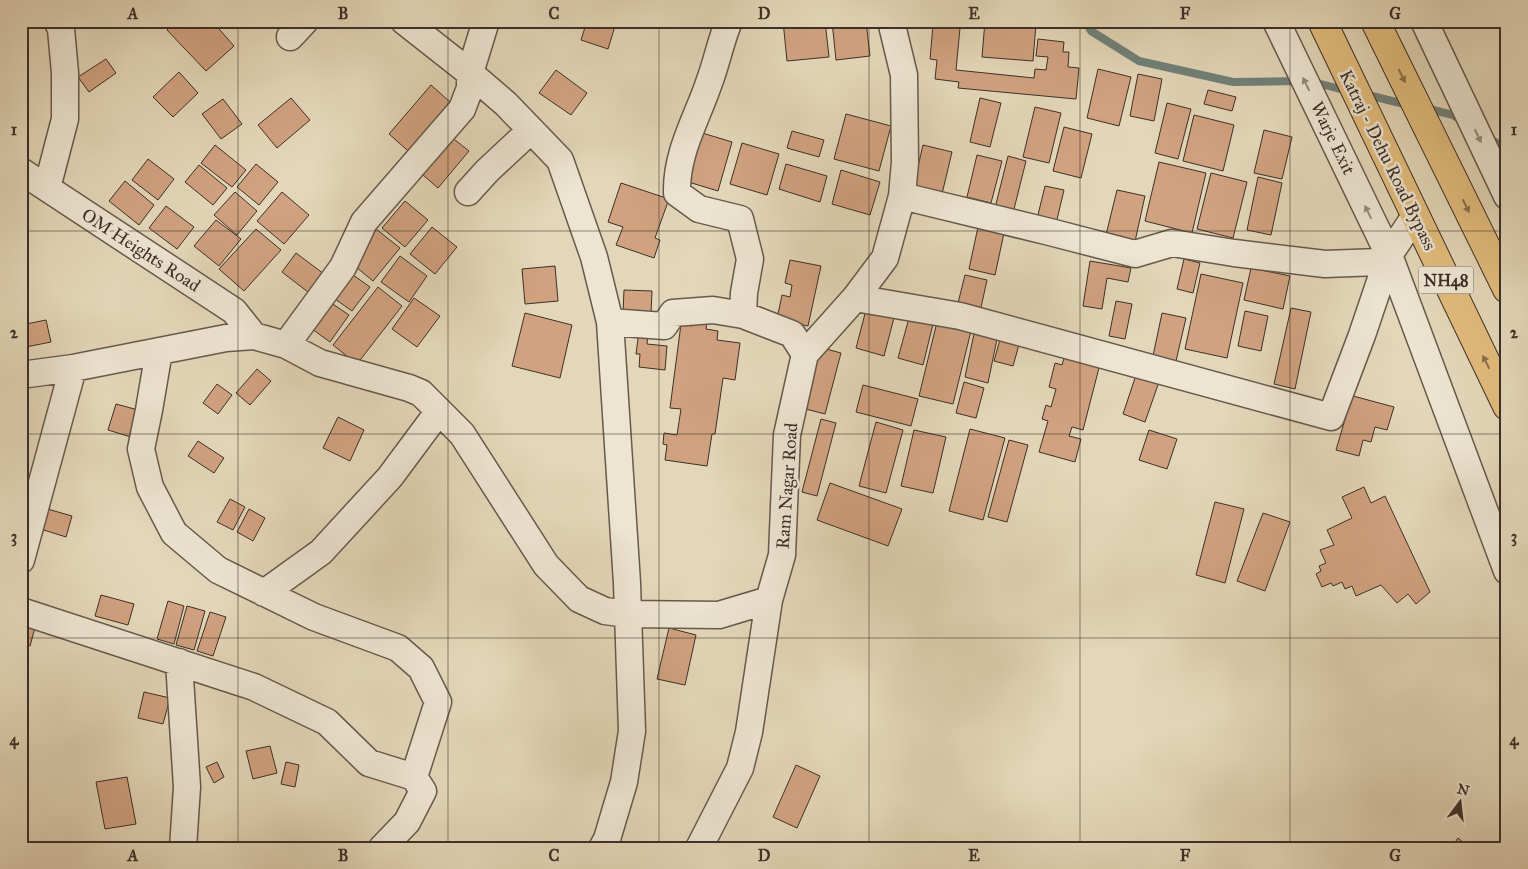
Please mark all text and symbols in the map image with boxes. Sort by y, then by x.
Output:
text: A [127,4,139,23]
text: B [338,4,348,23]
text: C [549,4,560,23]
text: D [758,4,771,23]
text: E [968,4,980,23]
text: F [1180,4,1191,23]
text: G [1389,4,1401,23]
street label: Katraj - Dehu Road Bypass [1335,66,1441,254]
one-way arrow [1398,69,1406,83]
one-way arrow [1302,76,1310,91]
street label: Warje Exit [1306,98,1360,179]
text: 1 [11,120,18,139]
text: 1 [1511,120,1518,139]
one-way arrow [1474,129,1482,143]
one-way arrow [1462,199,1470,214]
street label: OM Heights Road [77,203,205,297]
one-way arrow [1364,204,1372,219]
road number: NH48 [1418,266,1474,294]
text: 2 [10,323,19,342]
text: 2 [1510,323,1519,342]
one-way arrow [1481,355,1489,369]
street label: Ram Nagar Road [772,422,803,550]
text: 3 [11,527,17,547]
text: 3 [1511,527,1517,547]
text: 4 [10,730,20,750]
text: 4 [1510,730,1520,750]
north arrow [1436,776,1486,826]
text: N [1455,780,1471,800]
text: A [127,846,139,865]
text: B [338,846,348,865]
text: C [549,846,560,865]
text: D [758,846,771,865]
text: E [968,846,980,865]
text: F [1180,846,1191,865]
text: G [1389,846,1401,865]

